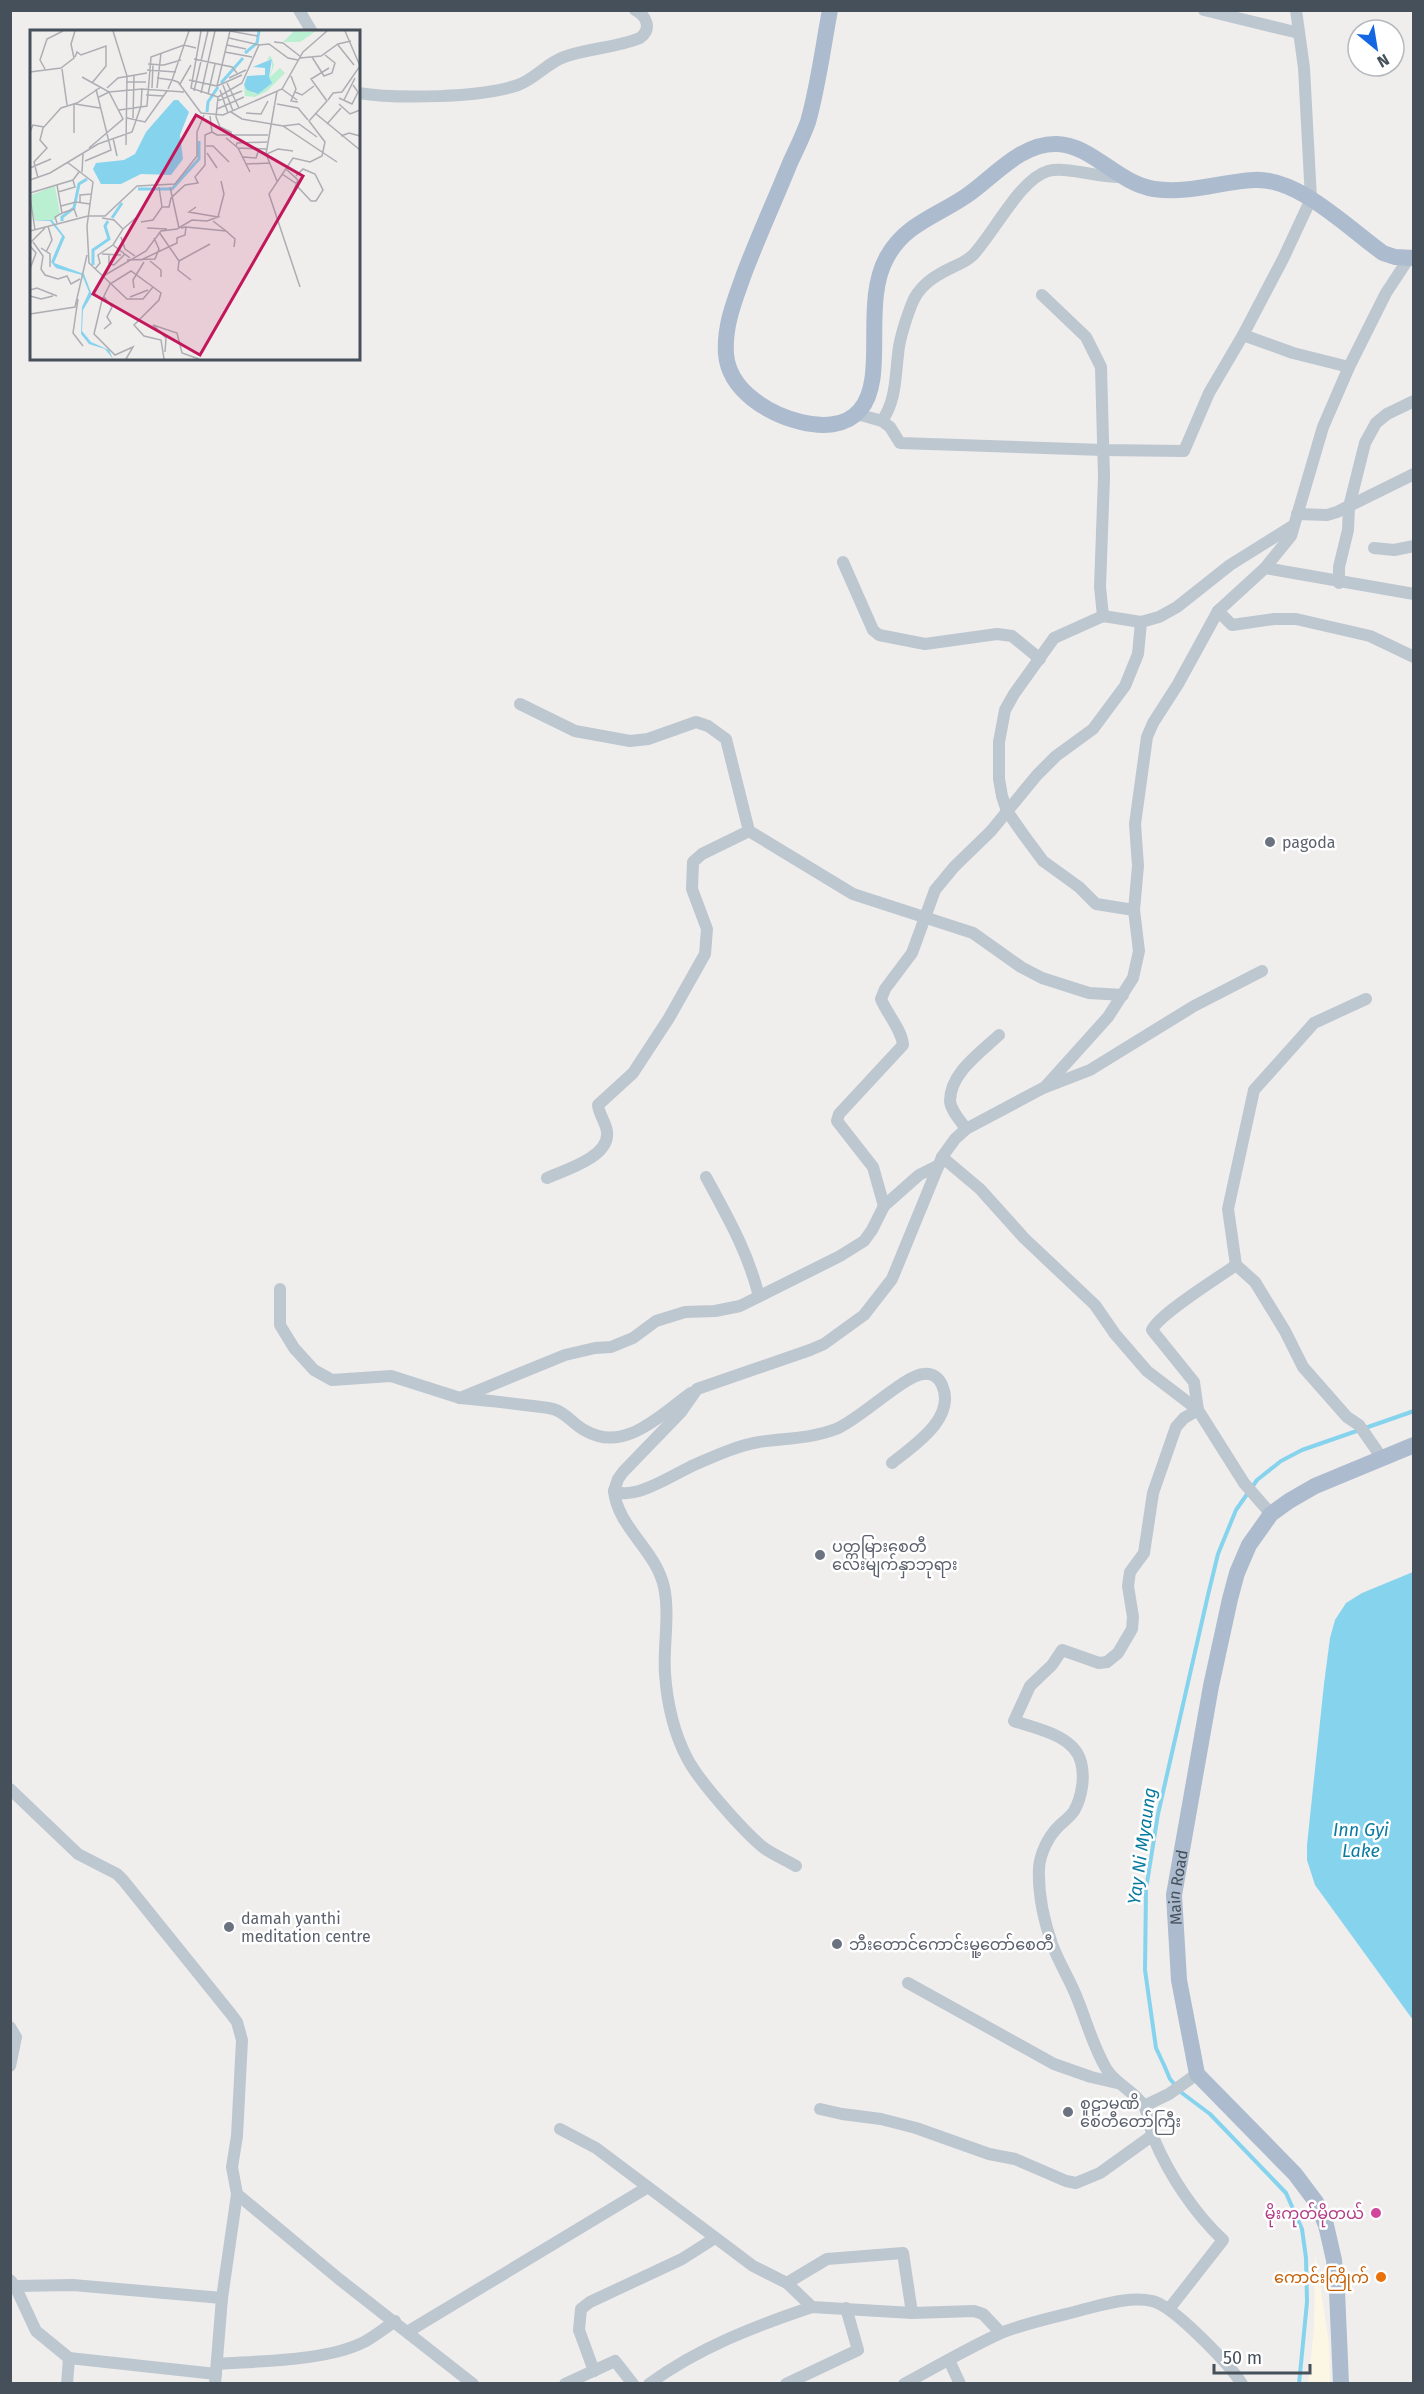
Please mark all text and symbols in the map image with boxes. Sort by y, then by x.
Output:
north arrow [1346,18,1406,78]
inset map [30,30,360,360]
text: N [1374,50,1393,71]
place label: pagoda [1282,833,1336,852]
marker: pagoda [1263,835,1277,849]
place label: ပတ္တမြား‌စေတီ‌ လေးမျက်နှာဘုရား [832,1535,958,1579]
marker: ပတ္တမြား‌စေတီ‌ လေးမျက်နှာဘုရား [813,1548,827,1562]
water label: Yay Ni Myaung [1123,1786,1161,1906]
water label: Inn Gyi Lake [1333,1819,1389,1862]
street label: Main Road [1164,1848,1192,1926]
place label: damah yanthi meditation centre [241,1909,371,1946]
marker: damah yanthi meditation centre [222,1920,236,1934]
place label: ဘီးတောင်ကောင်းမူ့တော်စေတီ [849,1933,1054,1958]
marker: ဘီးတောင်ကောင်းမူ့တော်စေတီ [830,1937,844,1951]
place label: စူဠာမဏိ စေတီတော်ကြီး [1080,2093,1181,2135]
marker: စူဠာမဏိ စေတီတော်ကြီး [1061,2105,1075,2119]
place label: မိုးကုတ်မိုတယ် [1265,2202,1364,2228]
marker: မိုးကုတ်မိုတယ် [1369,2206,1383,2220]
place label: ကောင်းကြိုက် [1274,2266,1369,2291]
marker: ကောင်းကြိုက် [1374,2270,1388,2284]
scale bar [1214,2337,1310,2375]
text: 50 m [1223,2347,1262,2369]

